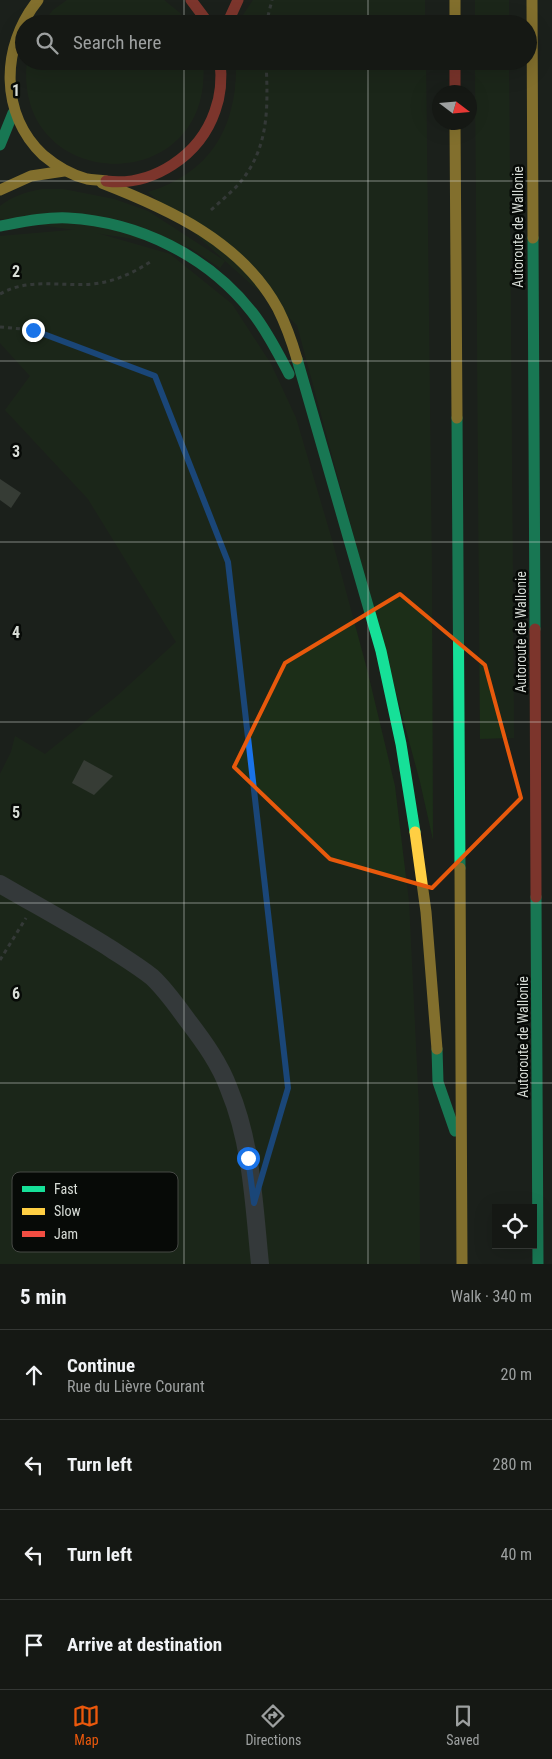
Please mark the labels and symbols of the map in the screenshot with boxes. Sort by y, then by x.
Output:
text: 1 [12,81,20,100]
north arrow [432,85,477,130]
street label: Autoroute de Wallonie [510,166,526,288]
text: 2 [12,262,20,281]
route end [22,319,45,342]
text: 3 [12,442,20,461]
street label: Autoroute de Wallonie [513,571,529,693]
text: 4 [12,623,20,642]
text: 5 [12,803,20,822]
street label: Autoroute de Wallonie [515,976,531,1098]
text: 6 [12,984,20,1003]
route start [237,1147,260,1170]
legend [12,1172,178,1252]
text: Fast [54,1181,78,1197]
text: Slow [54,1203,81,1219]
text: Jam [54,1226,78,1242]

